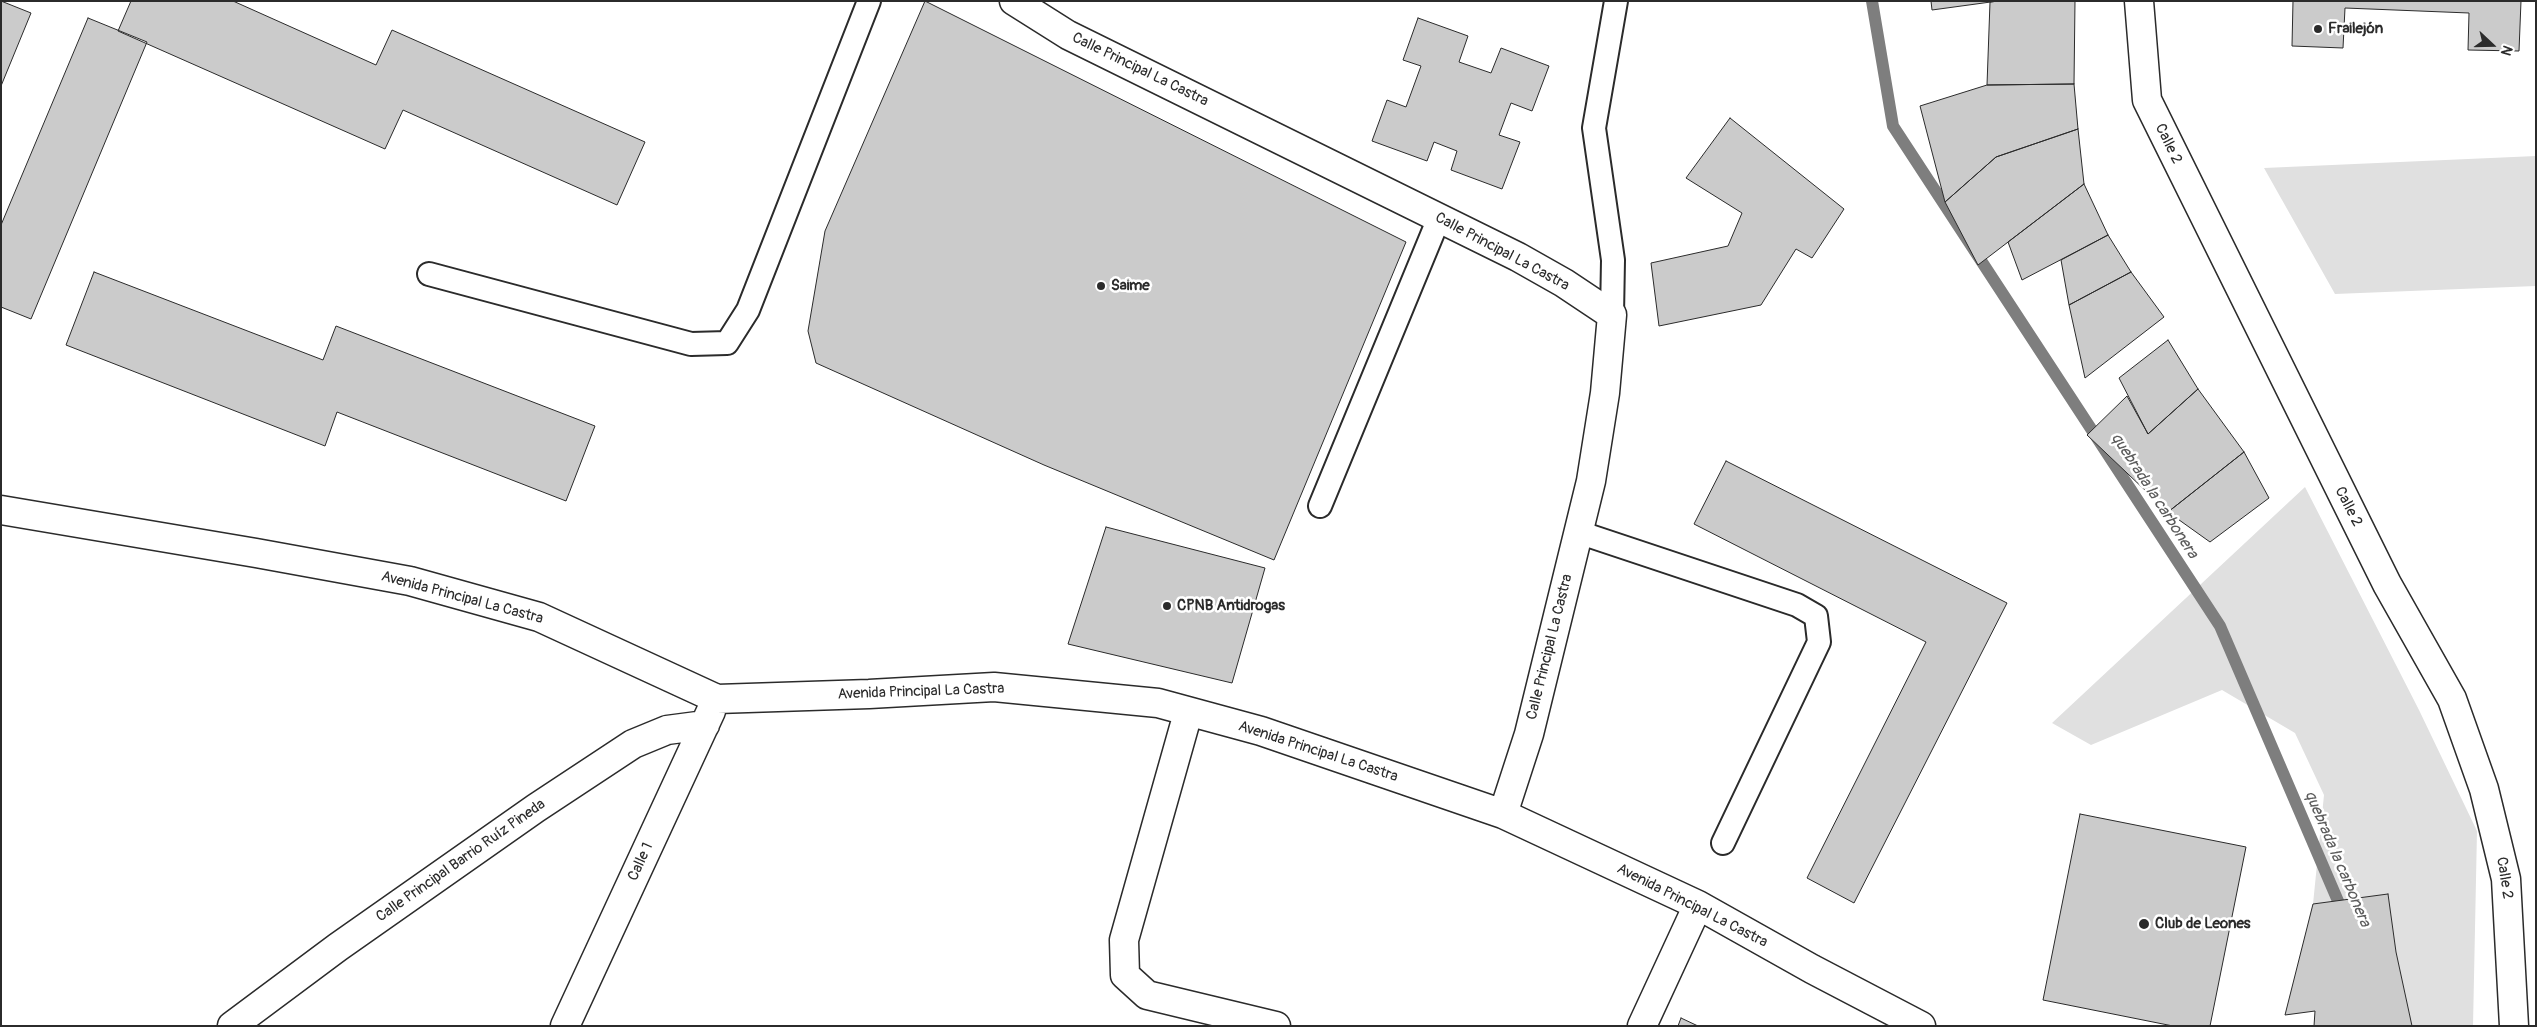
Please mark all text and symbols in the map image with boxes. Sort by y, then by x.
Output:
place label: Frailejón [2328,20,2383,38]
north arrow [2467,20,2517,70]
marker: Frailejón [2312,23,2324,35]
street label: Calle Principal La Castra [1069,29,1211,111]
text: N [2497,43,2516,58]
street label: Calle 2 [2151,121,2185,167]
street label: Calle Principal La Castra [1432,209,1572,295]
place label: Saime [1111,277,1150,295]
marker: Saime [1095,280,1107,292]
water label: quebrada la carbonera [2106,430,2202,562]
street label: Calle 2 [2330,484,2366,530]
street label: Avenida Principal La Castra [379,568,545,628]
street label: Calle Principal La Castra [1523,572,1577,722]
place label: CPNB Antidrogas [1177,597,1285,615]
marker: CPNB Antidrogas [1161,600,1173,612]
street label: Avenida Principal La Castra [837,680,1005,704]
street label: Avenida Principal La Castra [1236,718,1400,786]
water label: quebrada la carbonera [2300,788,2374,930]
street label: Calle Principal Barrio Ruíz Pineda [373,796,549,926]
street label: Calle 1 [624,840,658,884]
street label: Calle 2 [2492,856,2516,900]
street label: Avenida Principal La Castra [1614,860,1770,952]
place label: Club de Leones [2155,915,2250,933]
marker: Club de Leones [2137,917,2151,931]

